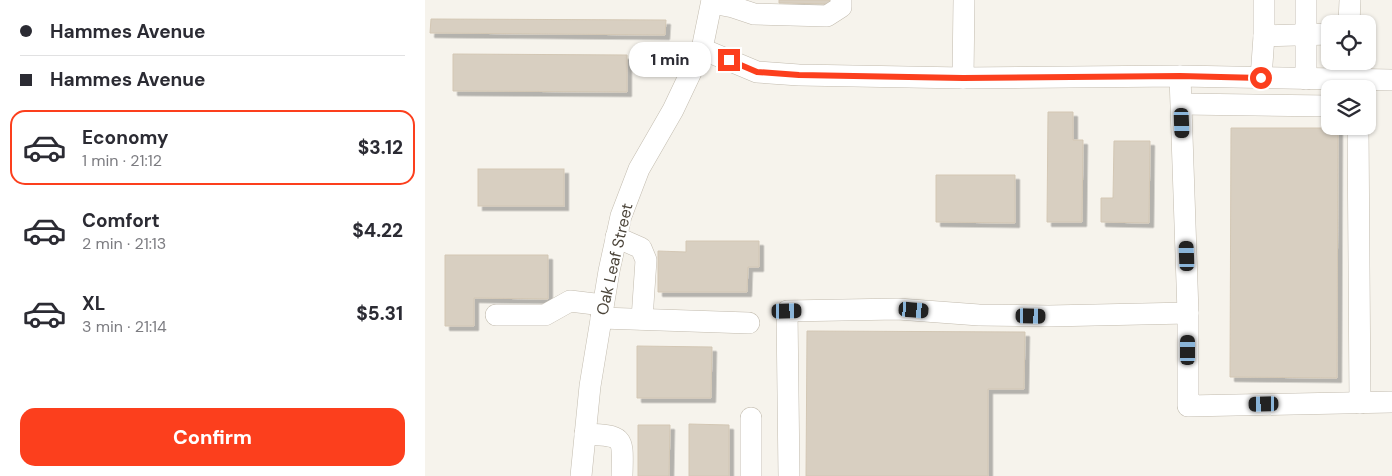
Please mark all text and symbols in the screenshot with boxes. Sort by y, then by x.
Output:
map controls [1321,15,1376,135]
button: locate [1321,15,1376,70]
text: Hammes Avenue [50,19,205,44]
callout: 1 min [629,42,711,78]
text: 1 min [650,49,690,70]
route end [718,49,740,71]
text: Hammes Avenue [50,67,205,92]
route start [1250,67,1272,89]
button: layers [1321,80,1376,135]
car [1173,108,1190,138]
icon: car [22,125,67,170]
text: Economy [82,125,169,150]
text: $3.12 [358,135,403,160]
text: 1 min · 21:12 [82,150,162,171]
street label: Oak Leaf Street [591,201,638,317]
icon: car [22,208,67,253]
text: Comfort [82,208,160,233]
text: $4.22 [352,218,403,243]
text: 2 min · 21:13 [82,233,166,254]
car [1178,241,1195,271]
icon: car [22,291,67,336]
text: XL [82,291,105,316]
text: $5.31 [356,301,403,326]
car [898,301,929,319]
car [771,303,802,319]
car [1015,308,1046,324]
text: 3 min · 21:14 [82,316,167,337]
car [1180,335,1195,365]
car [1248,396,1279,412]
button: Confirm [20,408,405,466]

